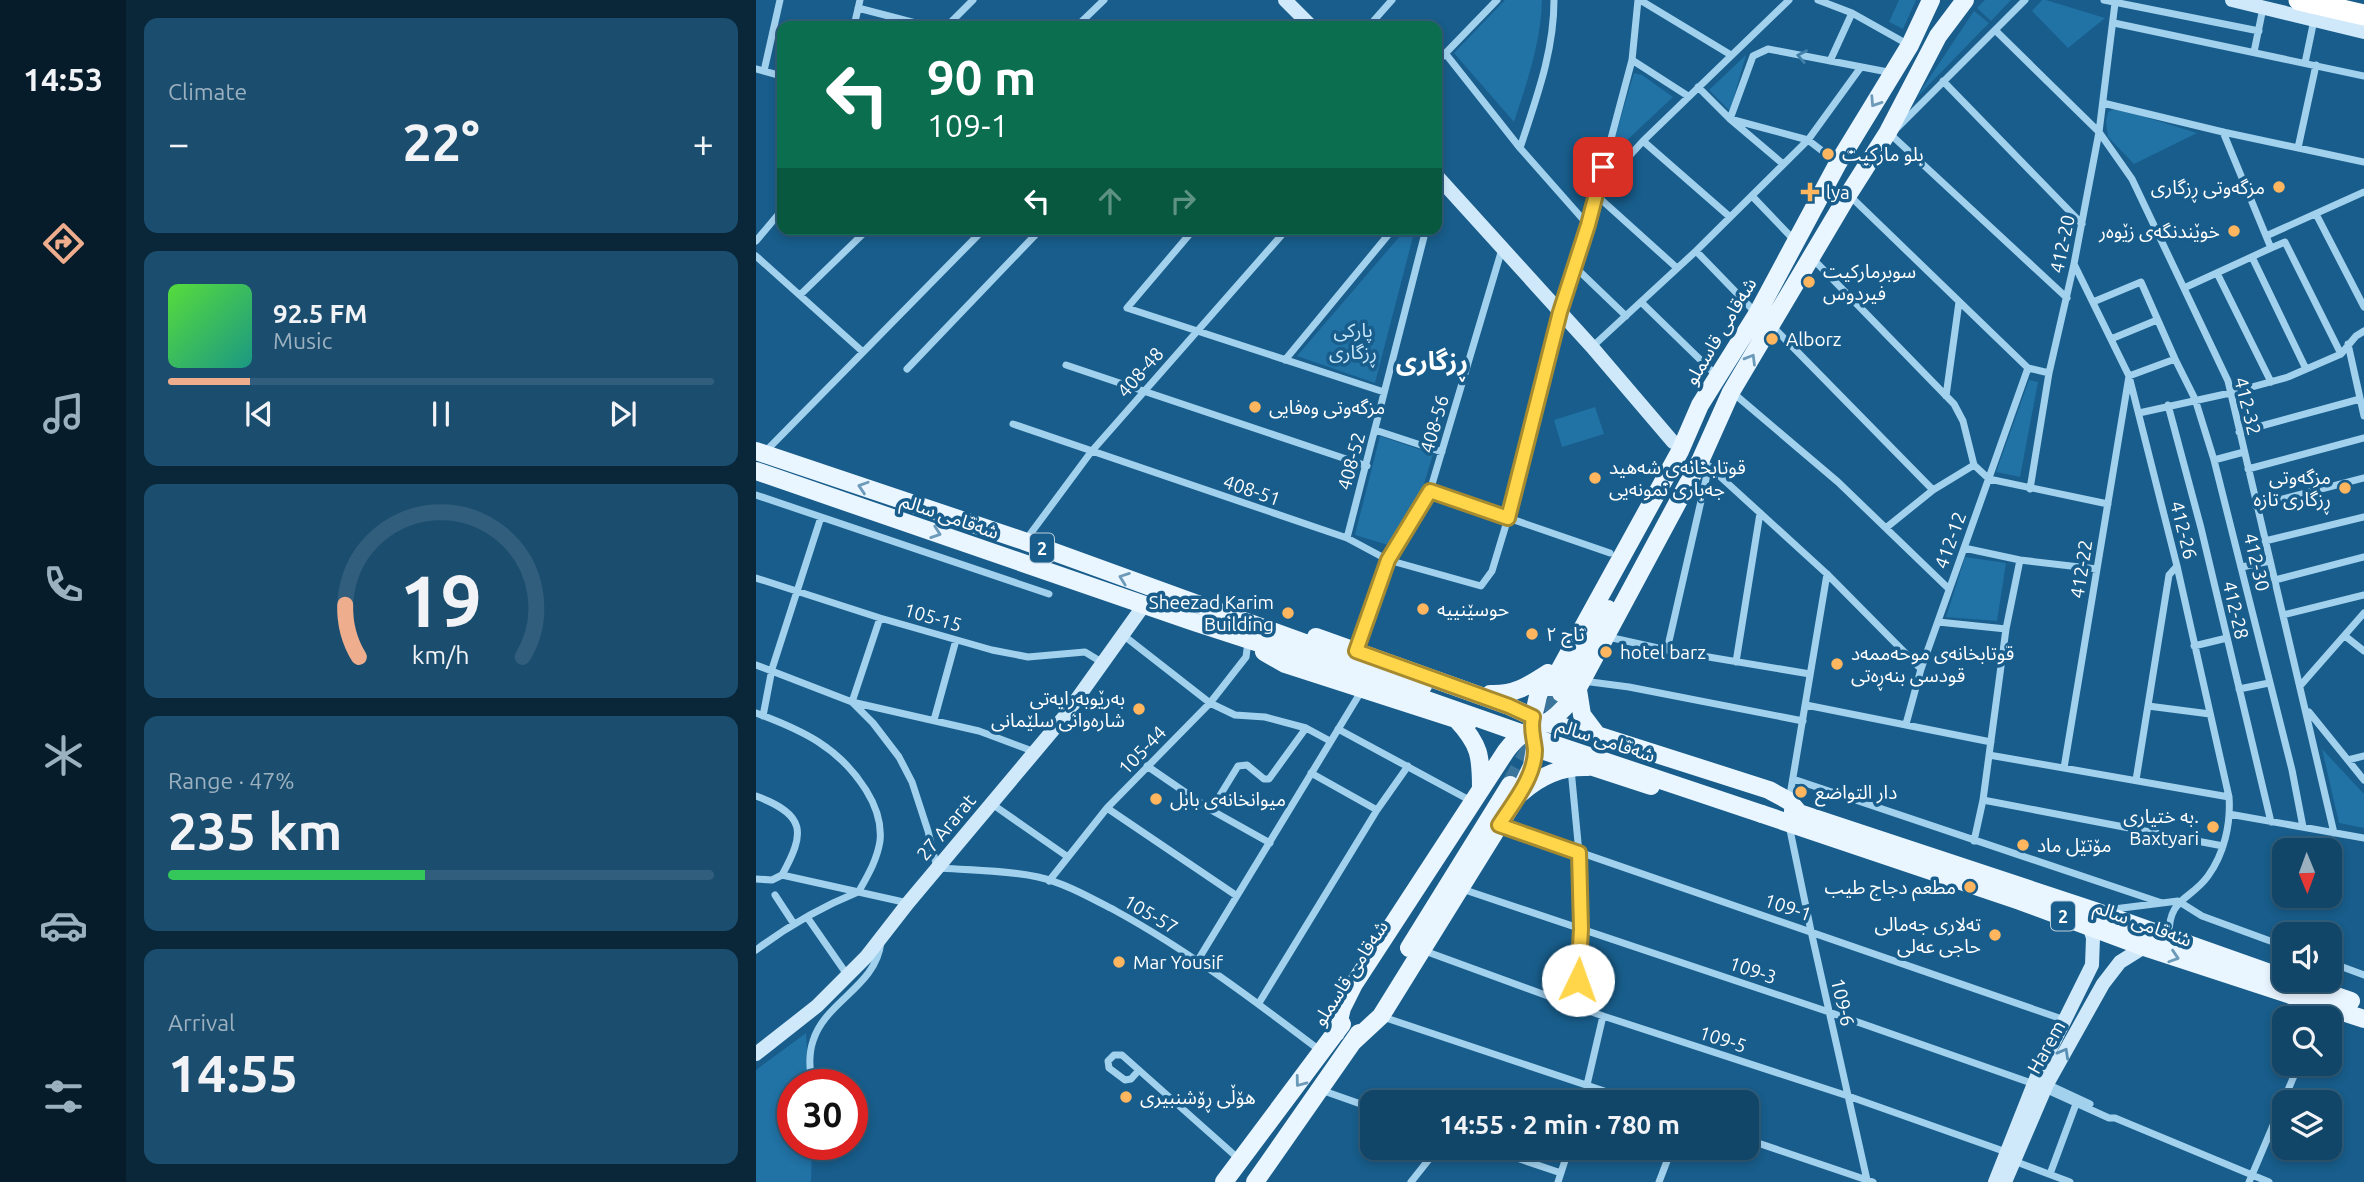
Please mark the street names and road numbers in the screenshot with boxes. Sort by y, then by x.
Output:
street label: 412-20 [2045,213,2079,275]
street label: شەقامی قاسملو [1679,273,1761,389]
street label: 408-48 [1112,342,1168,402]
street label: 412-32 [2230,375,2266,437]
street label: 408-56 [1415,393,1453,455]
street label: 408-52 [1333,430,1369,492]
street label: 408-51 [1220,470,1284,510]
street label: شەقامی سالم [897,489,1002,547]
street label: 412-26 [2166,499,2202,561]
street label: 412-12 [1930,508,1970,572]
street label: 412-30 [2240,531,2274,593]
road number: 2 [1030,534,1054,562]
street label: 412-22 [2066,538,2096,600]
street label: 412-28 [2219,579,2253,641]
street label: 105-15 [902,598,964,636]
street label: شەقامی سالم [1553,714,1658,770]
street label: 105-44 [1114,721,1170,779]
street label: 27 Ararat [912,789,980,865]
street label: 109-1 [1762,889,1814,925]
street label: 105-57 [1120,890,1182,938]
street label: شەقامی سالم [2090,895,2195,955]
road number: 2 [2051,902,2075,931]
street label: شەقامی قاسملو [1308,916,1393,1030]
street label: 109-3 [1727,952,1779,988]
street label: 109-6 [1827,976,1859,1028]
street label: Harem [2023,1017,2069,1077]
street label: 109-5 [1697,1021,1749,1057]

